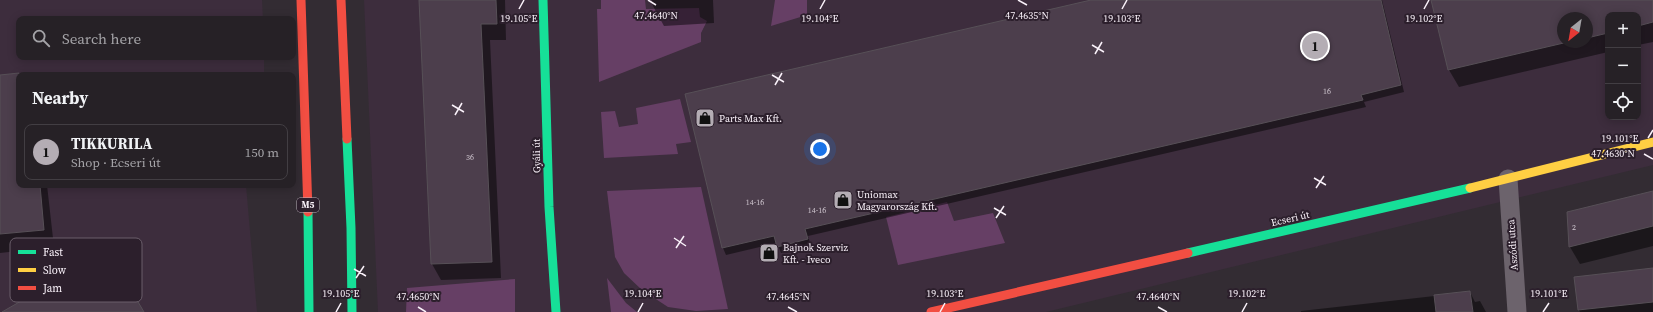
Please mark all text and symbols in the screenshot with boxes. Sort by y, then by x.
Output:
text: 47.4640°N [634,9,678,22]
text: 47.4635°N [1005,9,1049,22]
text: 19.105°E [500,12,538,25]
text: 19.104°E [801,12,839,25]
text: 19.103°E [1103,12,1141,25]
text: 19.102°E [1405,12,1443,25]
north arrow [1557,12,1593,48]
map controls [1605,12,1641,120]
button: + [1605,12,1641,48]
search box [16,16,296,60]
icon: search [30,27,52,49]
text: Search here [62,28,141,49]
pin: 1 [1302,31,1328,61]
button: − [1605,48,1641,84]
button: locate [1605,84,1641,120]
text: Nearby [32,86,88,110]
house number: 16 [1323,86,1331,97]
shop icon: Parts Max Kft. [694,107,716,129]
place label: Parts Max Kft. [719,112,782,125]
text: 19.101°E [1601,132,1639,145]
text: TIKKURILA [71,133,152,154]
street label: Gyáli út [530,138,543,173]
your location [810,139,830,159]
text: 1 [42,144,50,161]
text: 150 m [245,144,279,161]
text: 47.4630°N [1591,147,1635,160]
house number: 36 [466,152,474,163]
text: Shop · Ecseri út [71,154,161,171]
place label: Uniomax Magyarország Kft. [857,188,937,213]
shop icon: Uniomax Magyarország Kft. [832,189,854,211]
house number: 14-16 [746,197,764,208]
road number: M5 [297,198,319,212]
house number: 14-16 [808,205,826,216]
street label: Ecseri út [1270,208,1311,229]
street label: Aszódi utca [1504,218,1521,271]
house number: 2 [1572,222,1576,233]
legend [10,238,142,302]
place label: Bajnok Szerviz Kft. - Iveco [783,241,849,266]
shop icon: Bajnok Szerviz Kft. - Iveco [758,242,780,264]
text: Fast [43,245,63,260]
text: Slow [43,263,67,278]
text: Jam [42,281,62,296]
text: 19.105°E [322,287,360,300]
text: 19.104°E [624,287,662,300]
text: 19.103°E [926,287,964,300]
text: 19.102°E [1228,287,1266,300]
text: 19.101°E [1530,287,1568,300]
text: 47.4650°N [396,290,440,303]
text: 47.4645°N [766,290,810,303]
text: 47.4640°N [1136,290,1180,303]

